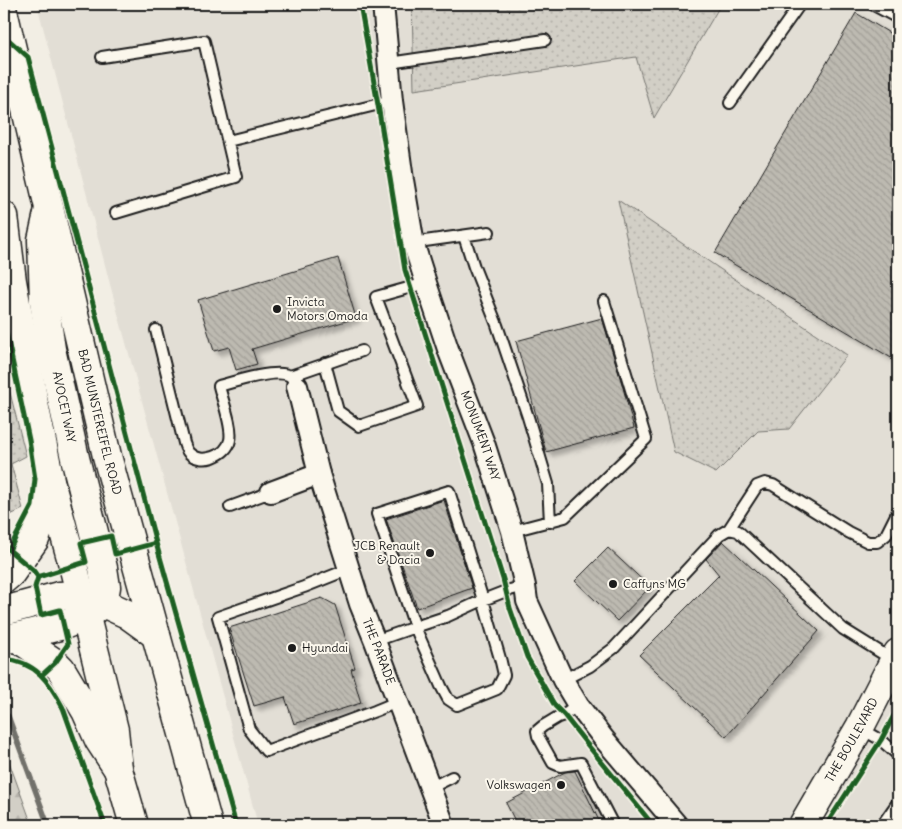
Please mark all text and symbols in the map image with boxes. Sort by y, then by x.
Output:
place label: Invicta Motors Omoda [287,294,368,323]
marker: Invicta Motors Omoda [271,303,283,315]
street label: BAD MUNSTEREIFEL ROAD [75,347,125,496]
street label: AVOCET WAY [50,370,79,444]
street label: MONUMENT WAY [458,388,504,483]
place label: JCB Renault & Dacia [354,538,420,567]
marker: JCB Renault & Dacia [424,547,436,559]
place label: Caffyns MG [623,576,686,591]
marker: Caffyns MG [607,578,619,590]
street label: THE PARADE [359,616,399,687]
place label: Hyundai [302,640,348,655]
marker: Hyundai [286,642,298,654]
street label: THE BOULEVARD [822,695,881,785]
place label: Volkswagen [487,777,551,792]
marker: Volkswagen [555,779,567,791]

